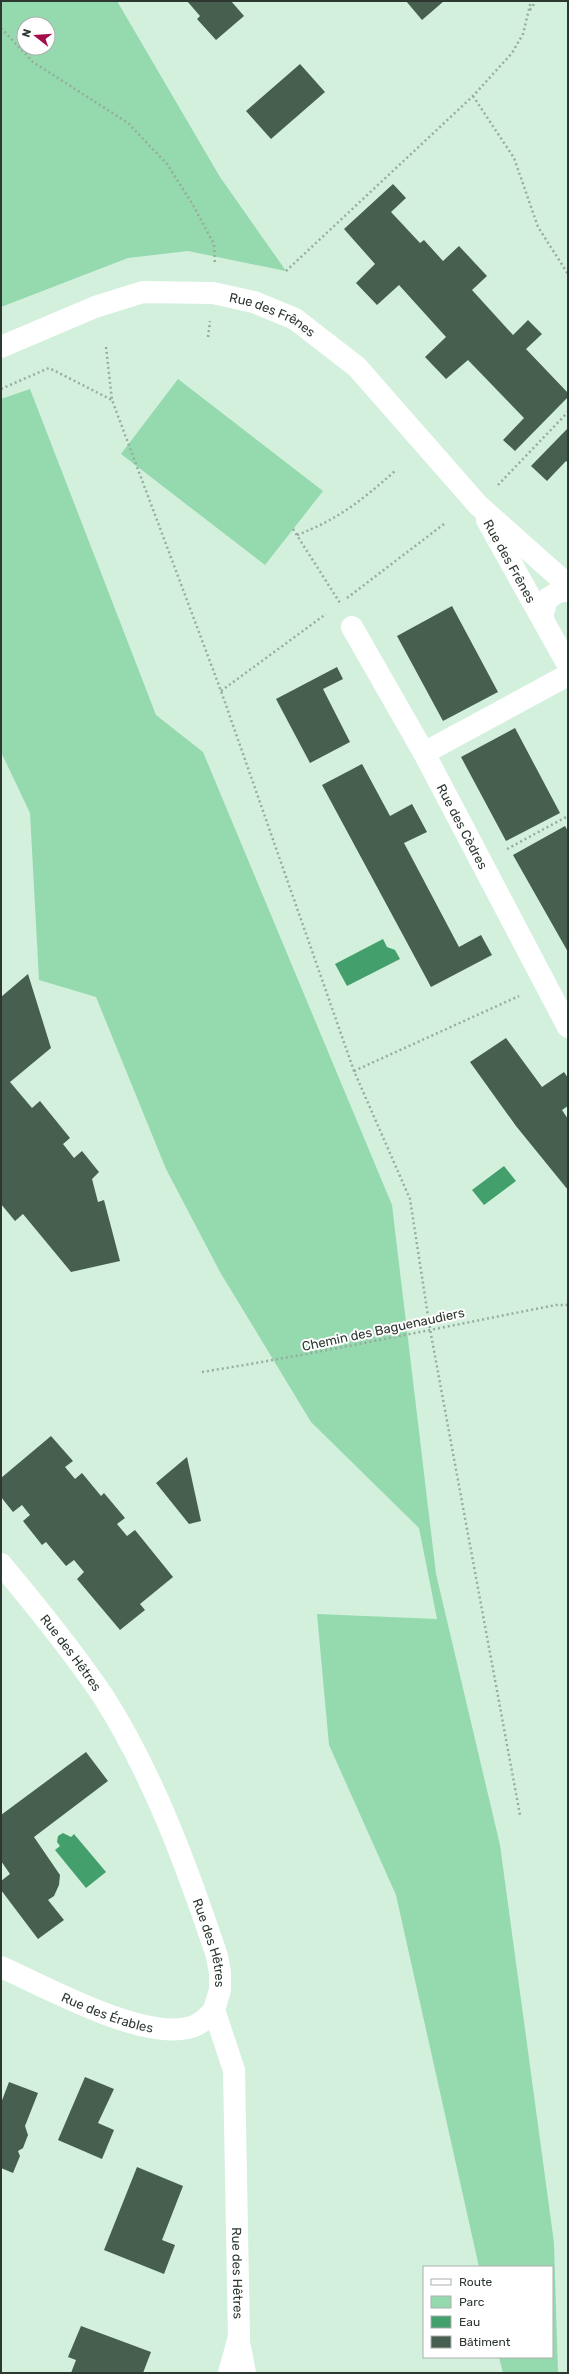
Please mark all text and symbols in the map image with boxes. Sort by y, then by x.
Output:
north arrow [16,16,56,56]
text: N [20,27,34,39]
street label: Rue des Frênes [228,290,318,340]
street label: Rue des Frênes [480,517,539,606]
street label: Rue des Cèdres [434,781,491,872]
street label: Chemin des Baguenaudiers [300,1305,466,1355]
street label: Rue des Hêtres [37,1611,105,1694]
street label: Rue des Hêtres [190,1897,227,1988]
street label: Rue des Érables [59,1989,155,2036]
street label: Rue des Hêtres [229,2227,246,2320]
legend [423,2266,553,2358]
text: Route [459,2275,493,2289]
text: Parc [459,2295,485,2309]
text: Eau [459,2315,480,2329]
text: Bâtiment [459,2335,511,2349]

